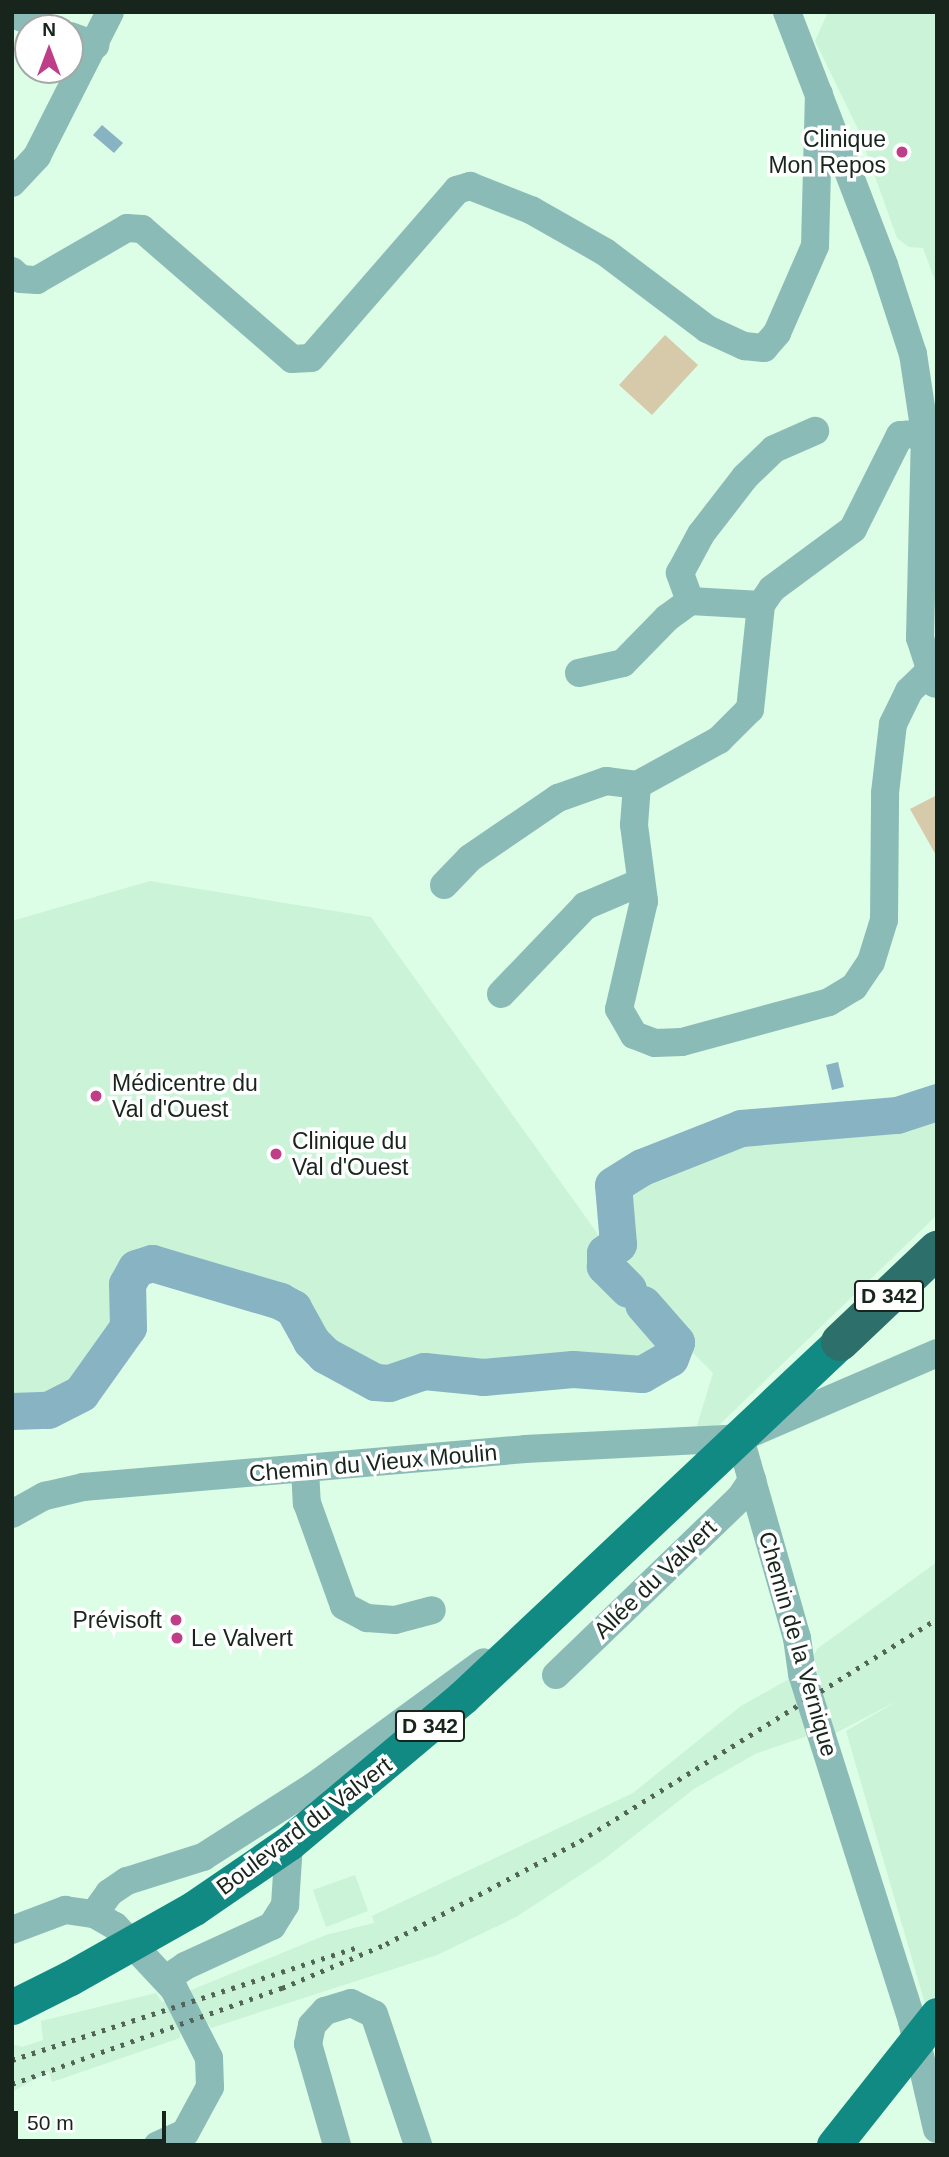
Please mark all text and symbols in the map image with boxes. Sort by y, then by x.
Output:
north arrow [14,14,84,84]
text: N [42,19,56,40]
place label: Clinique Mon Repos [768,125,886,179]
marker: Clinique Mon Repos [892,142,912,162]
place label: Médicentre du Val d'Ouest [112,1069,258,1123]
marker: Médicentre du Val d'Ouest [86,1086,106,1106]
place label: Clinique du Val d'Ouest [292,1127,408,1181]
marker: Clinique du Val d'Ouest [266,1144,286,1164]
road number: D 342 [852,1278,926,1314]
street label: Chemin du Vieux Moulin [248,1438,498,1488]
street label: Allée du Valvert [588,1514,722,1644]
street label: Chemin de la Vernique [753,1528,843,1760]
place label: Prévisoft [73,1606,162,1634]
marker: Prévisoft [168,1612,184,1628]
place label: Le Valvert [191,1624,293,1652]
marker: Le Valvert [169,1630,185,1646]
road number: D 342 [393,1708,467,1744]
street label: Boulevard du Valvert [211,1751,397,1901]
scale bar [18,2098,170,2142]
text: 50 m [27,2111,74,2134]

